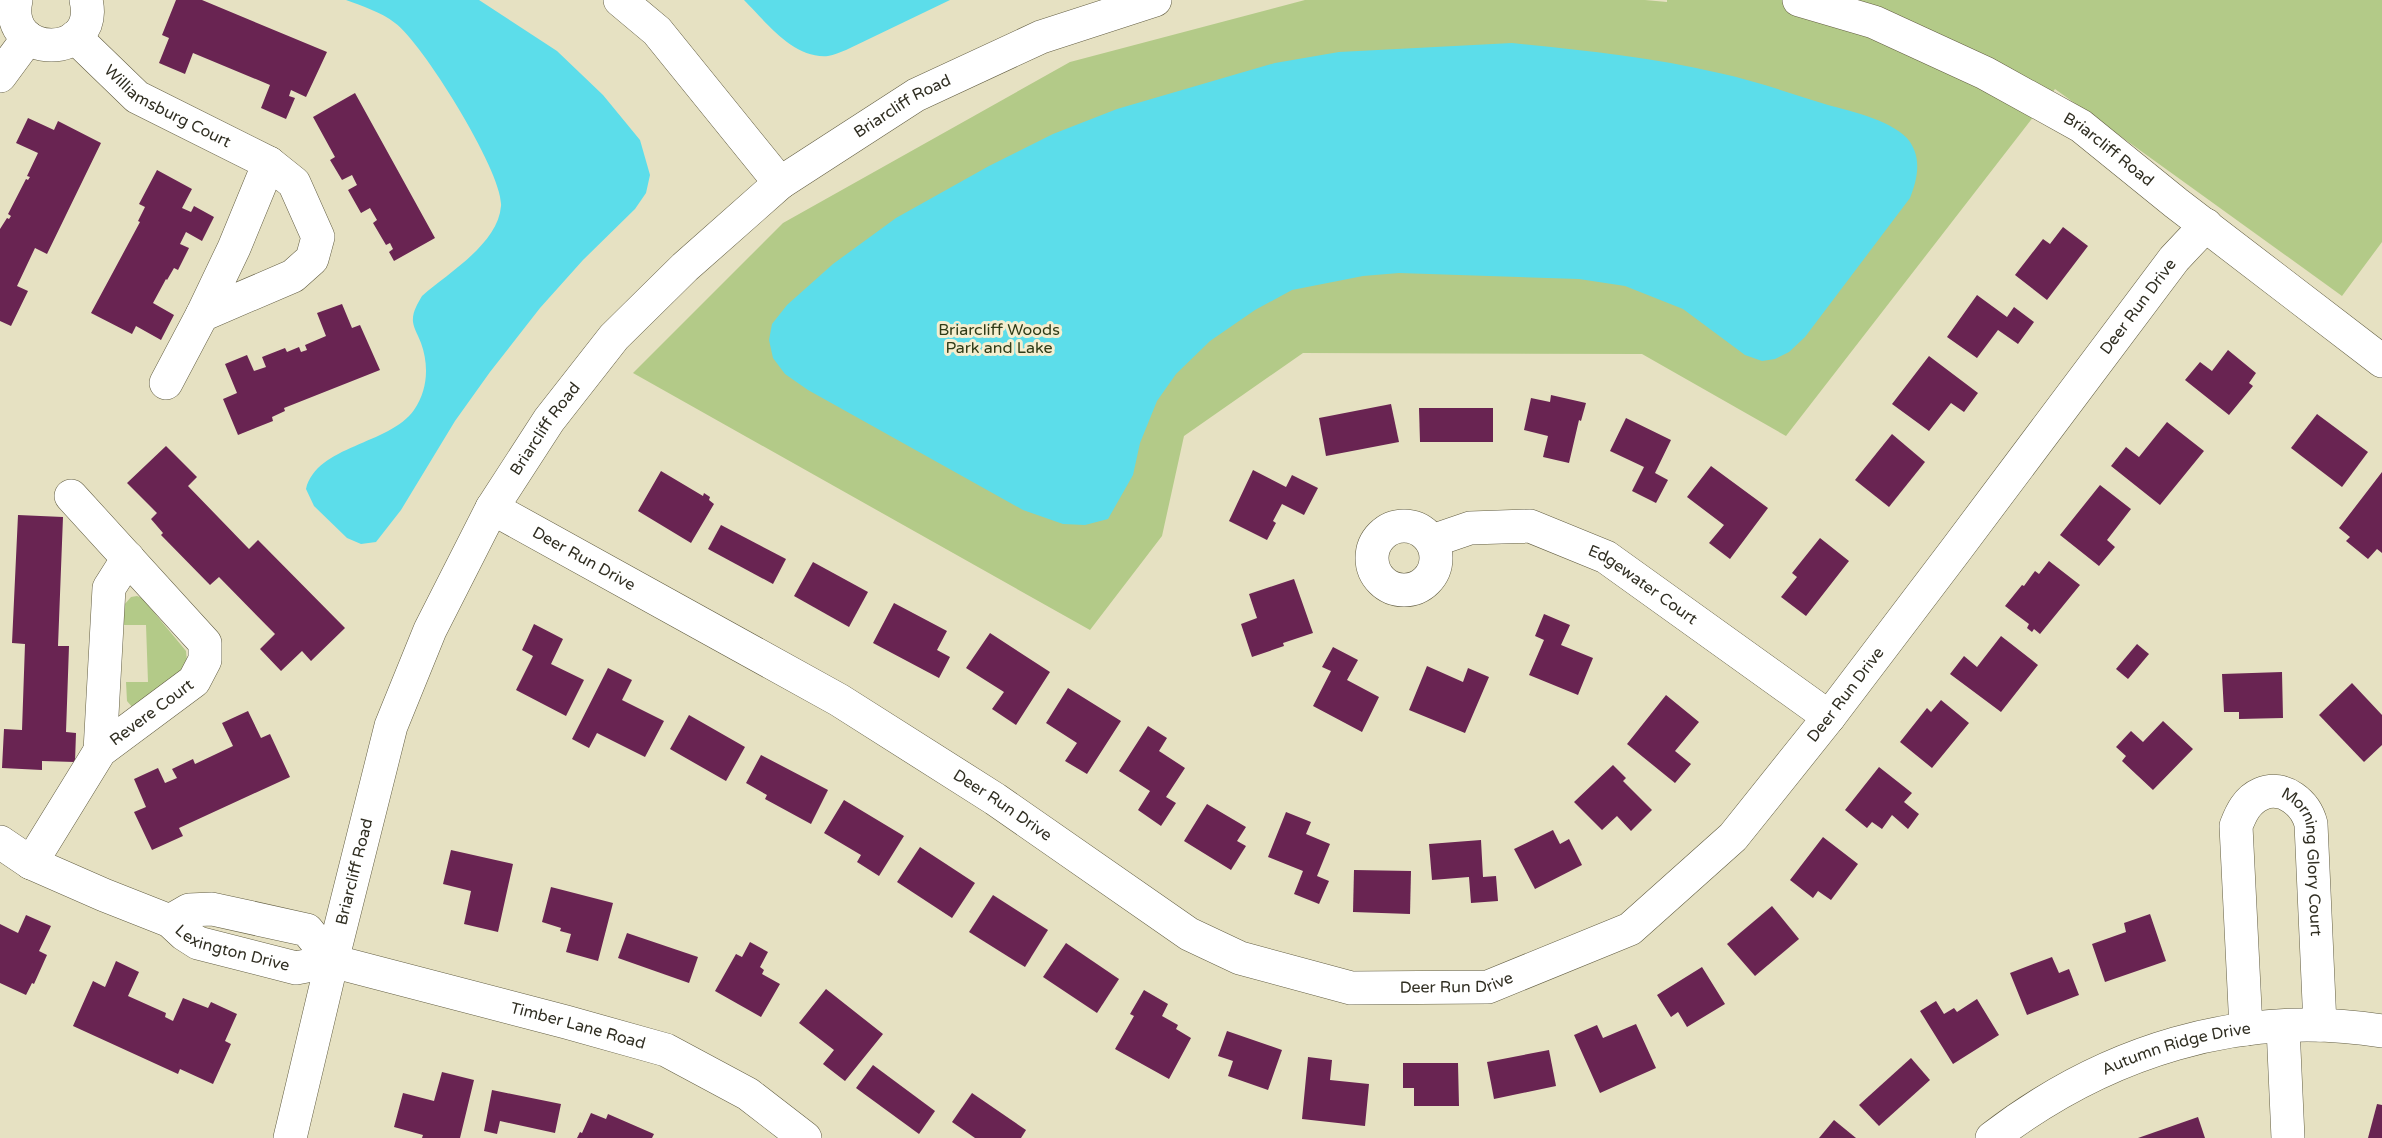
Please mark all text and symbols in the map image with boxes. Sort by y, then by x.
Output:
street label: Williamsburg Court [100,60,234,152]
street label: Briarcliff Road [850,70,954,143]
street label: Briarcliff Road [2060,108,2158,191]
street label: Deer Run Drive [2096,255,2181,359]
park label: Briarcliff Woods Park and Lake [938,320,1060,358]
street label: Briarcliff Road [506,378,585,479]
street label: Deer Run Drive [529,522,639,595]
street label: Edgewater Court [1585,541,1701,629]
street label: Deer Run Drive [1803,643,1888,746]
street label: Revere Court [106,675,198,750]
street label: Deer Run Drive [949,765,1056,845]
street label: Morning Glory Court [2278,783,2326,936]
street label: Briarcliff Road [331,816,377,927]
street label: Lexington Drive [171,920,292,976]
street label: Deer Run Drive [1400,968,1516,998]
street label: Timber Lane Road [508,998,648,1054]
street label: Autumn Ridge Drive [2099,1018,2252,1080]

